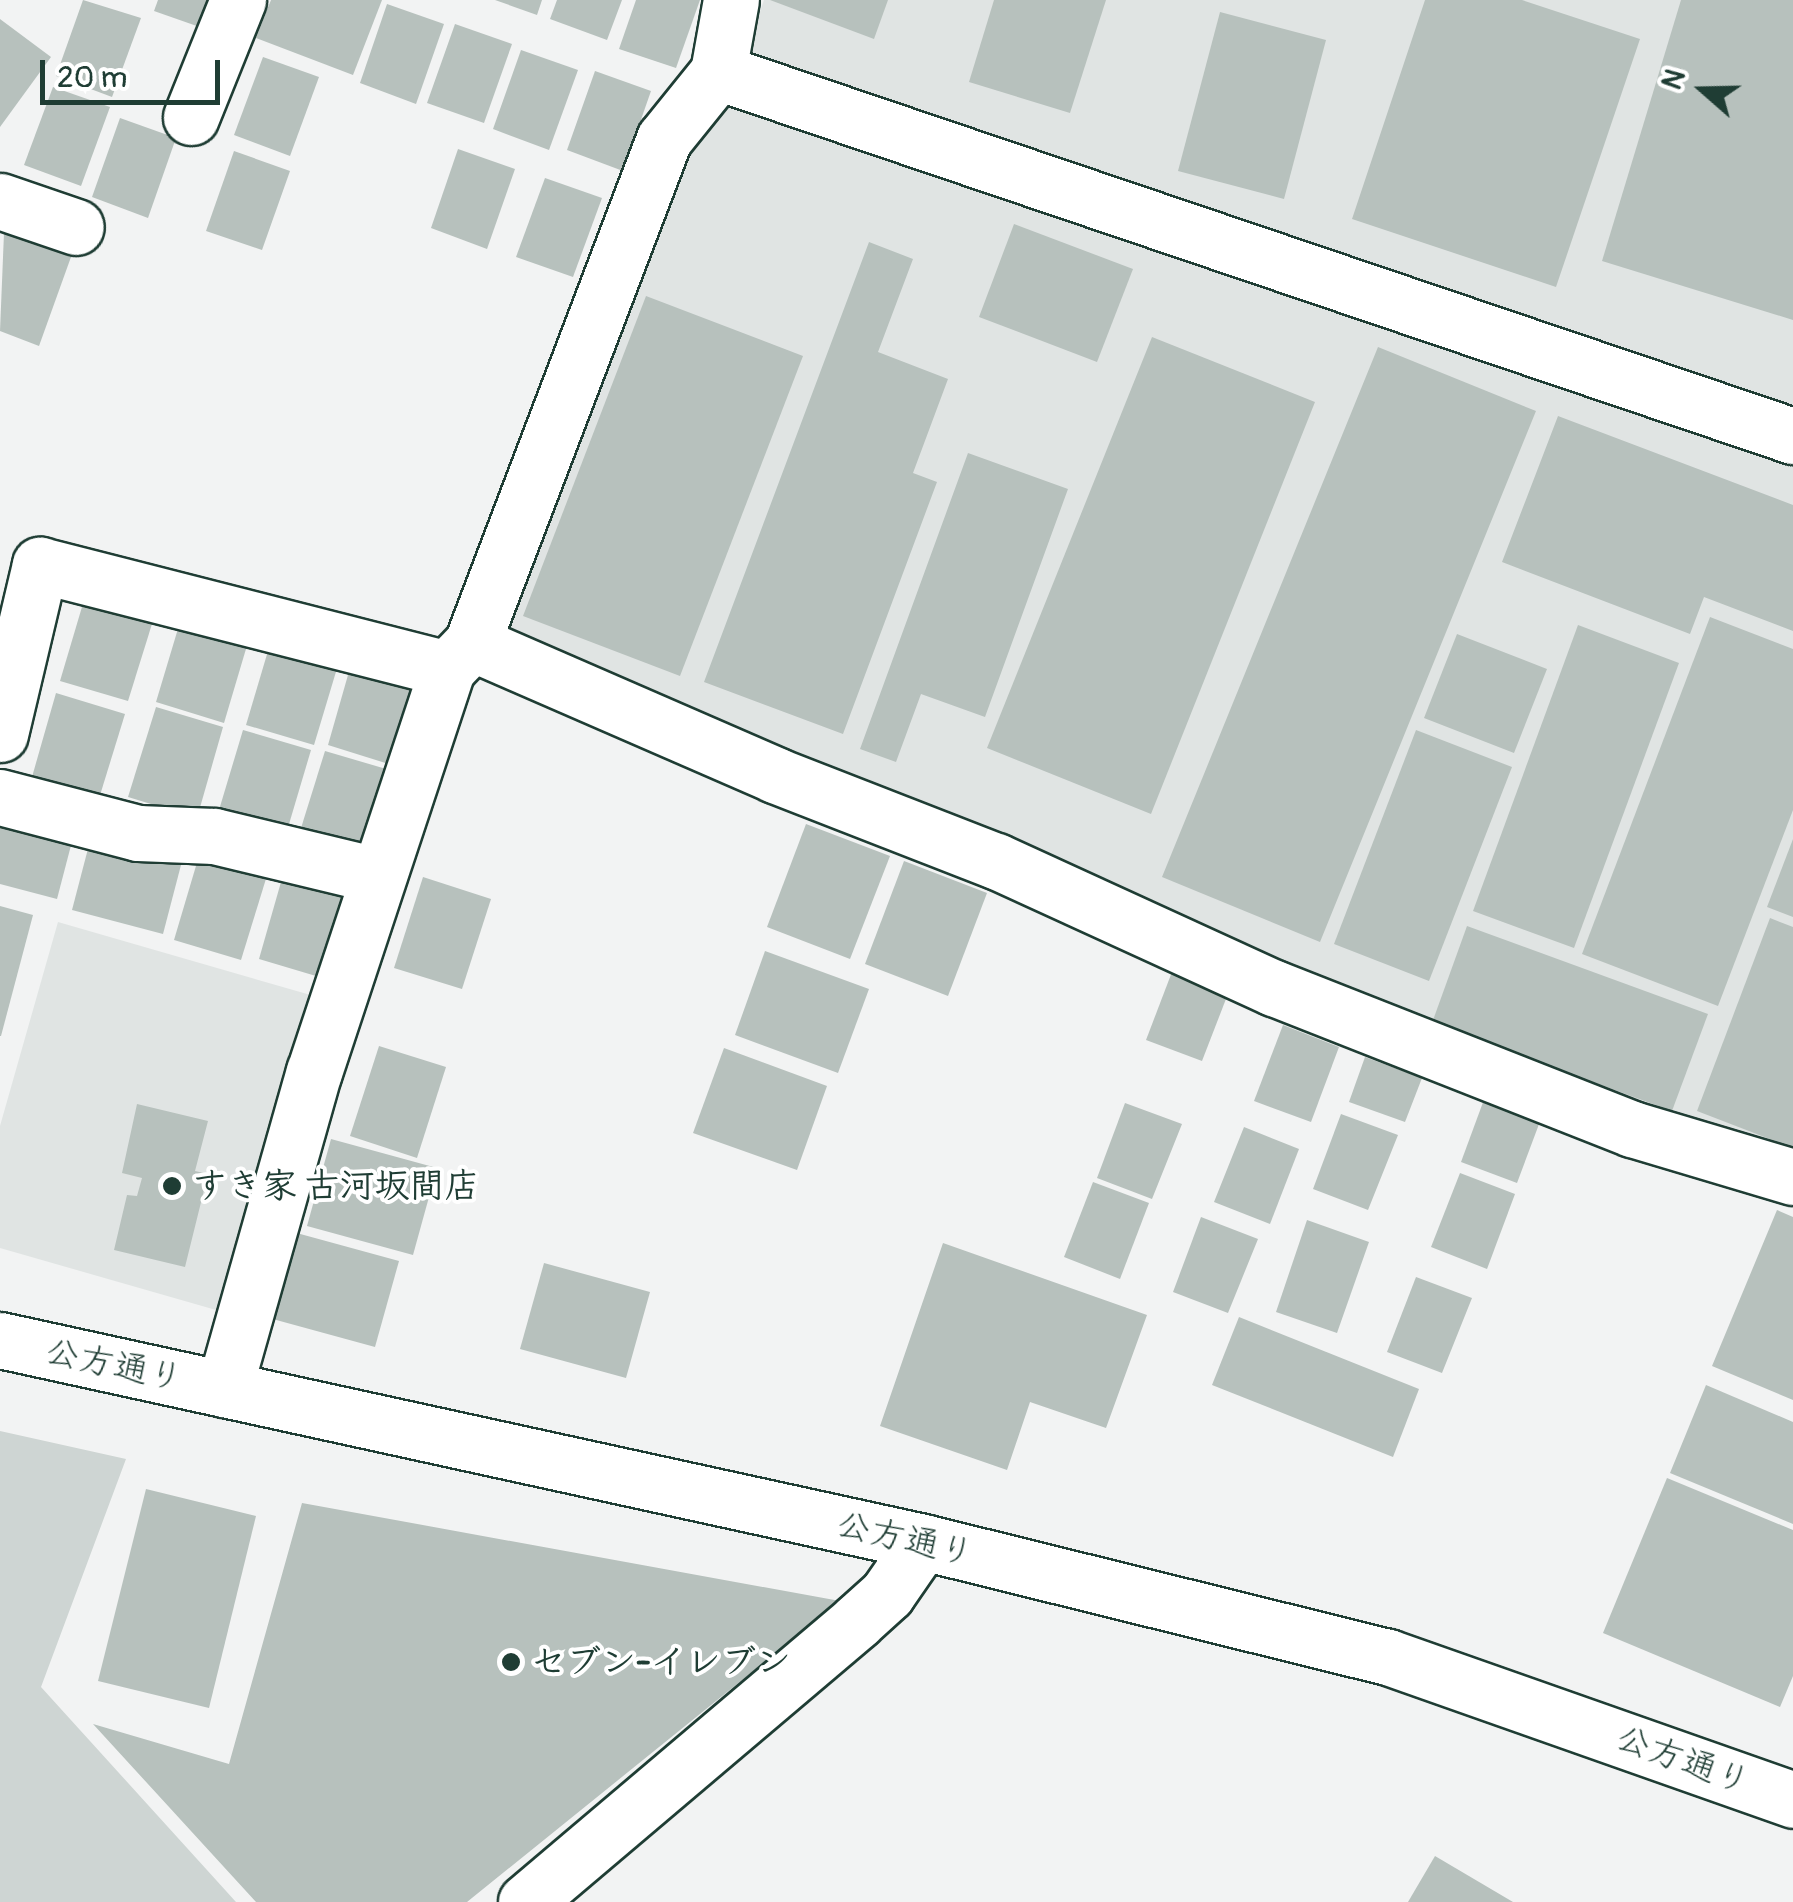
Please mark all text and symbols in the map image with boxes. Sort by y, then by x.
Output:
scale bar [45,40,225,102]
north arrow [1653,40,1753,140]
text: 20 m [57,59,127,96]
text: N [1655,65,1694,94]
place label: すき家 古河坂間店 [192,1165,480,1207]
marker: すき家 古河坂間店 [161,1175,183,1197]
street label: 公方通り [41,1330,187,1400]
street label: 公方通り [832,1503,978,1575]
place label: セブン-イレブン [531,1641,791,1683]
marker: セブン-イレブン [500,1651,522,1673]
street label: 公方通り [1610,1716,1756,1804]

